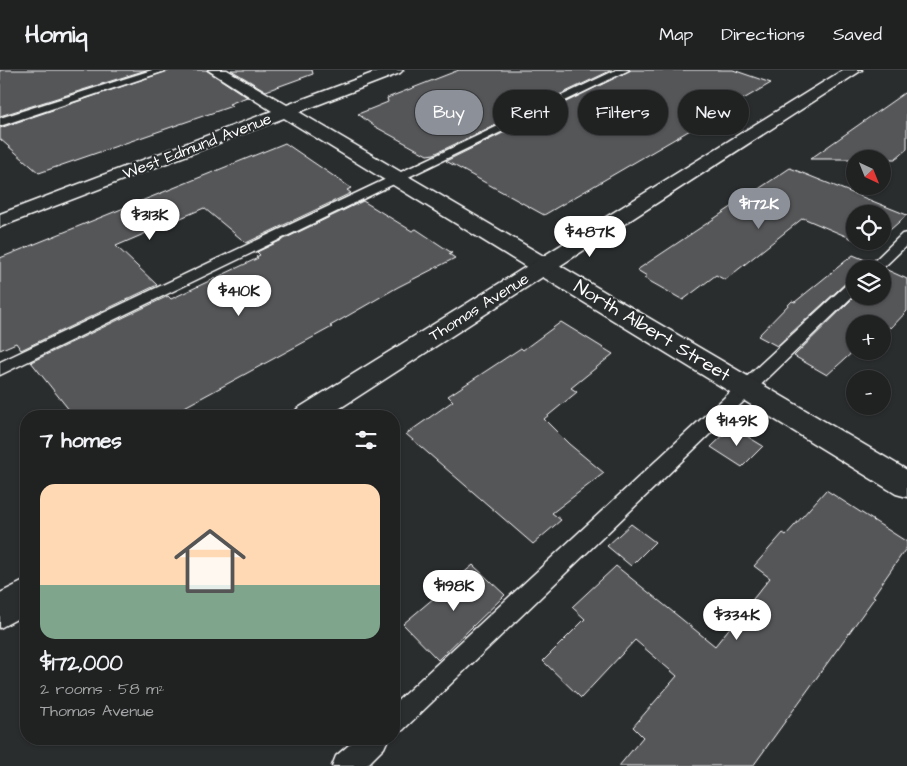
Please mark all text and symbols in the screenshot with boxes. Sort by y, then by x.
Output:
text: Homiq [25,18,88,52]
text: Map [659,22,693,47]
text: Directions [721,22,805,47]
text: Saved [833,22,882,47]
chip: Buy [415,90,483,135]
chip: Rent [493,90,568,135]
chip: Filters [578,90,668,135]
chip: New [678,90,749,135]
street label: West Edmund Avenue [120,107,275,184]
north arrow [846,150,891,195]
map controls [846,150,891,415]
pin: $172K [724,188,794,230]
text: $172K [739,193,779,215]
pin: $313K [115,198,185,241]
text: $313K [132,204,168,226]
button: locate [846,205,891,250]
pin: $487K [555,216,625,258]
text: $487K [565,221,615,243]
button: layers [846,260,891,305]
street label: Thomas Avenue [425,267,533,347]
pin: $410K [204,274,274,317]
street label: North Albert Street [569,274,736,389]
text: $410K [218,280,260,302]
button: + [846,315,891,360]
button: − [846,370,891,415]
pin: $149K [702,404,772,447]
text: $149K [717,410,757,432]
text: 7 homes [40,426,122,455]
icon: filters [352,426,380,454]
icon: home [165,516,255,606]
pin: $198K [419,570,489,612]
text: $198K [434,575,474,597]
pin: $334K [702,598,772,641]
text: $334K [714,604,760,626]
text: $172,000 [40,649,123,678]
text: 2 rooms · 58 m² [40,678,165,700]
text: Thomas Avenue [40,700,154,722]

